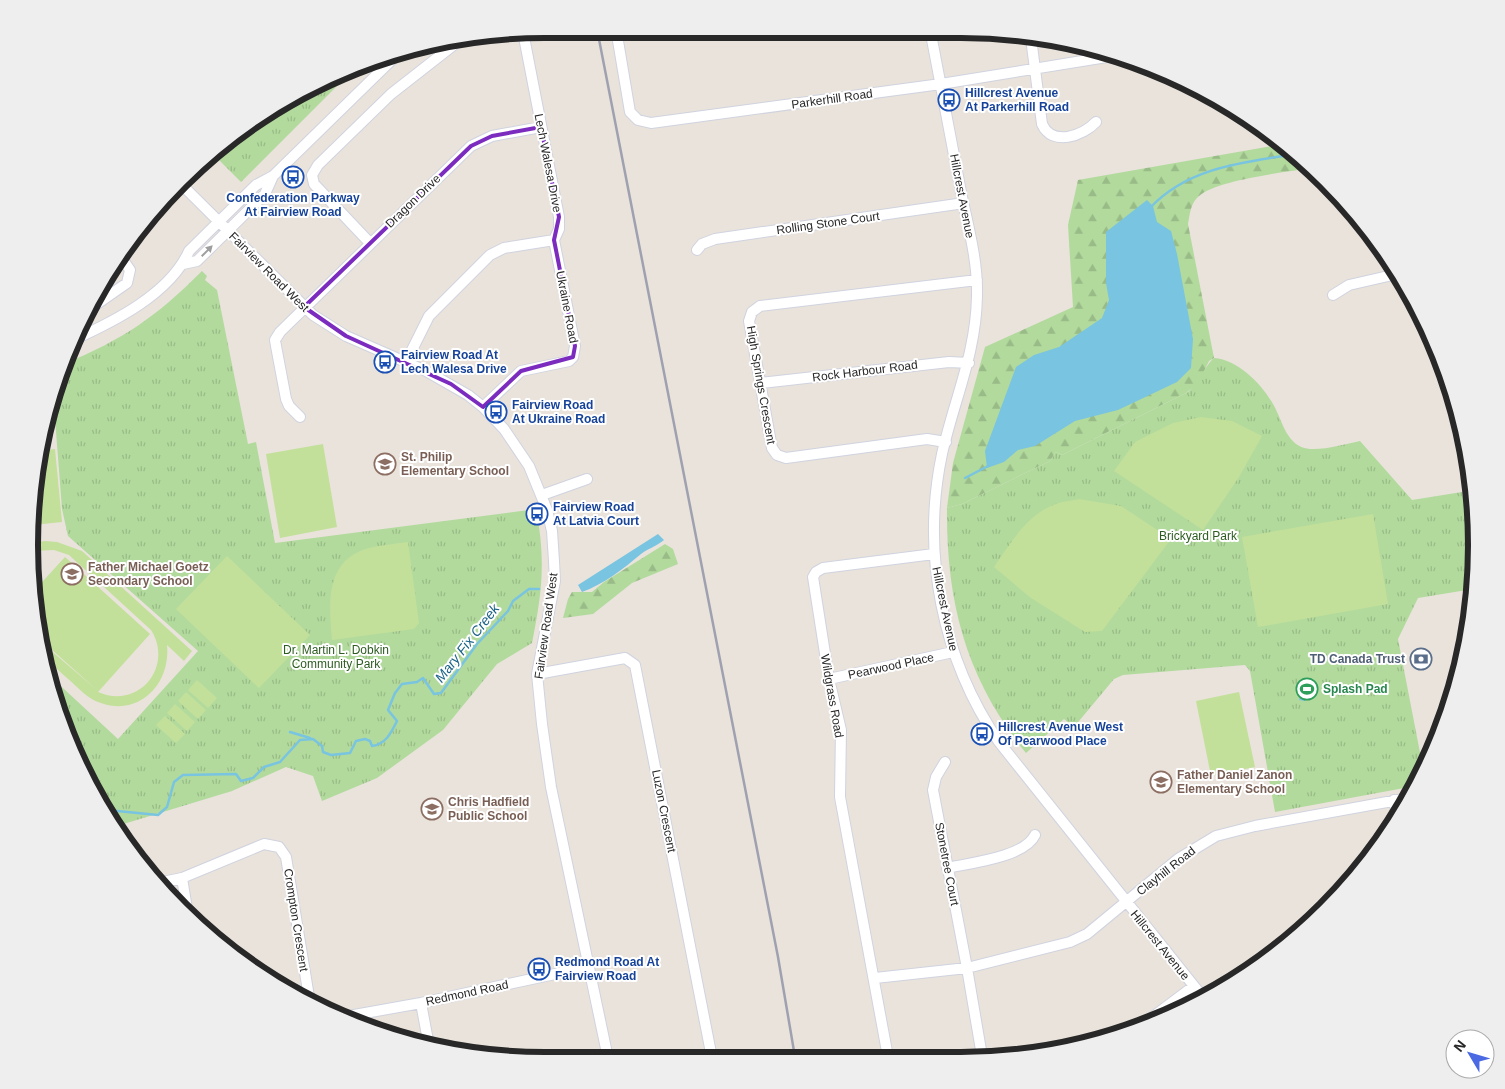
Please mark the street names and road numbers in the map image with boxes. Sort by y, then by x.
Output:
street label: Parkerhill Road [790,86,874,112]
street label: Lech Walesa Drive [532,112,564,214]
street label: Hillcrest Avenue [947,153,977,240]
street label: Dragon Drive [383,171,444,231]
street label: Rolling Stone Court [776,209,881,237]
street label: Fairview Road West [226,229,312,315]
street label: Ukraine Road [553,270,581,344]
street label: High Springs Crescent [744,325,778,446]
street label: Rock Harbour Road [812,358,918,384]
street label: Hillcrest Avenue [929,566,961,653]
street label: Fairview Road West [532,571,560,680]
street label: Pearwood Place [847,650,936,682]
street label: Wildgrass Road [818,653,846,739]
street label: Luzon Crescent [649,768,679,854]
street label: Stonetree Court [932,821,962,908]
street label: Clayhill Road [1134,844,1198,898]
street label: Crompton Crescent [281,868,311,973]
street label: Hillcrest Avenue [1128,907,1193,983]
street label: Redmond Road [424,977,510,1009]

